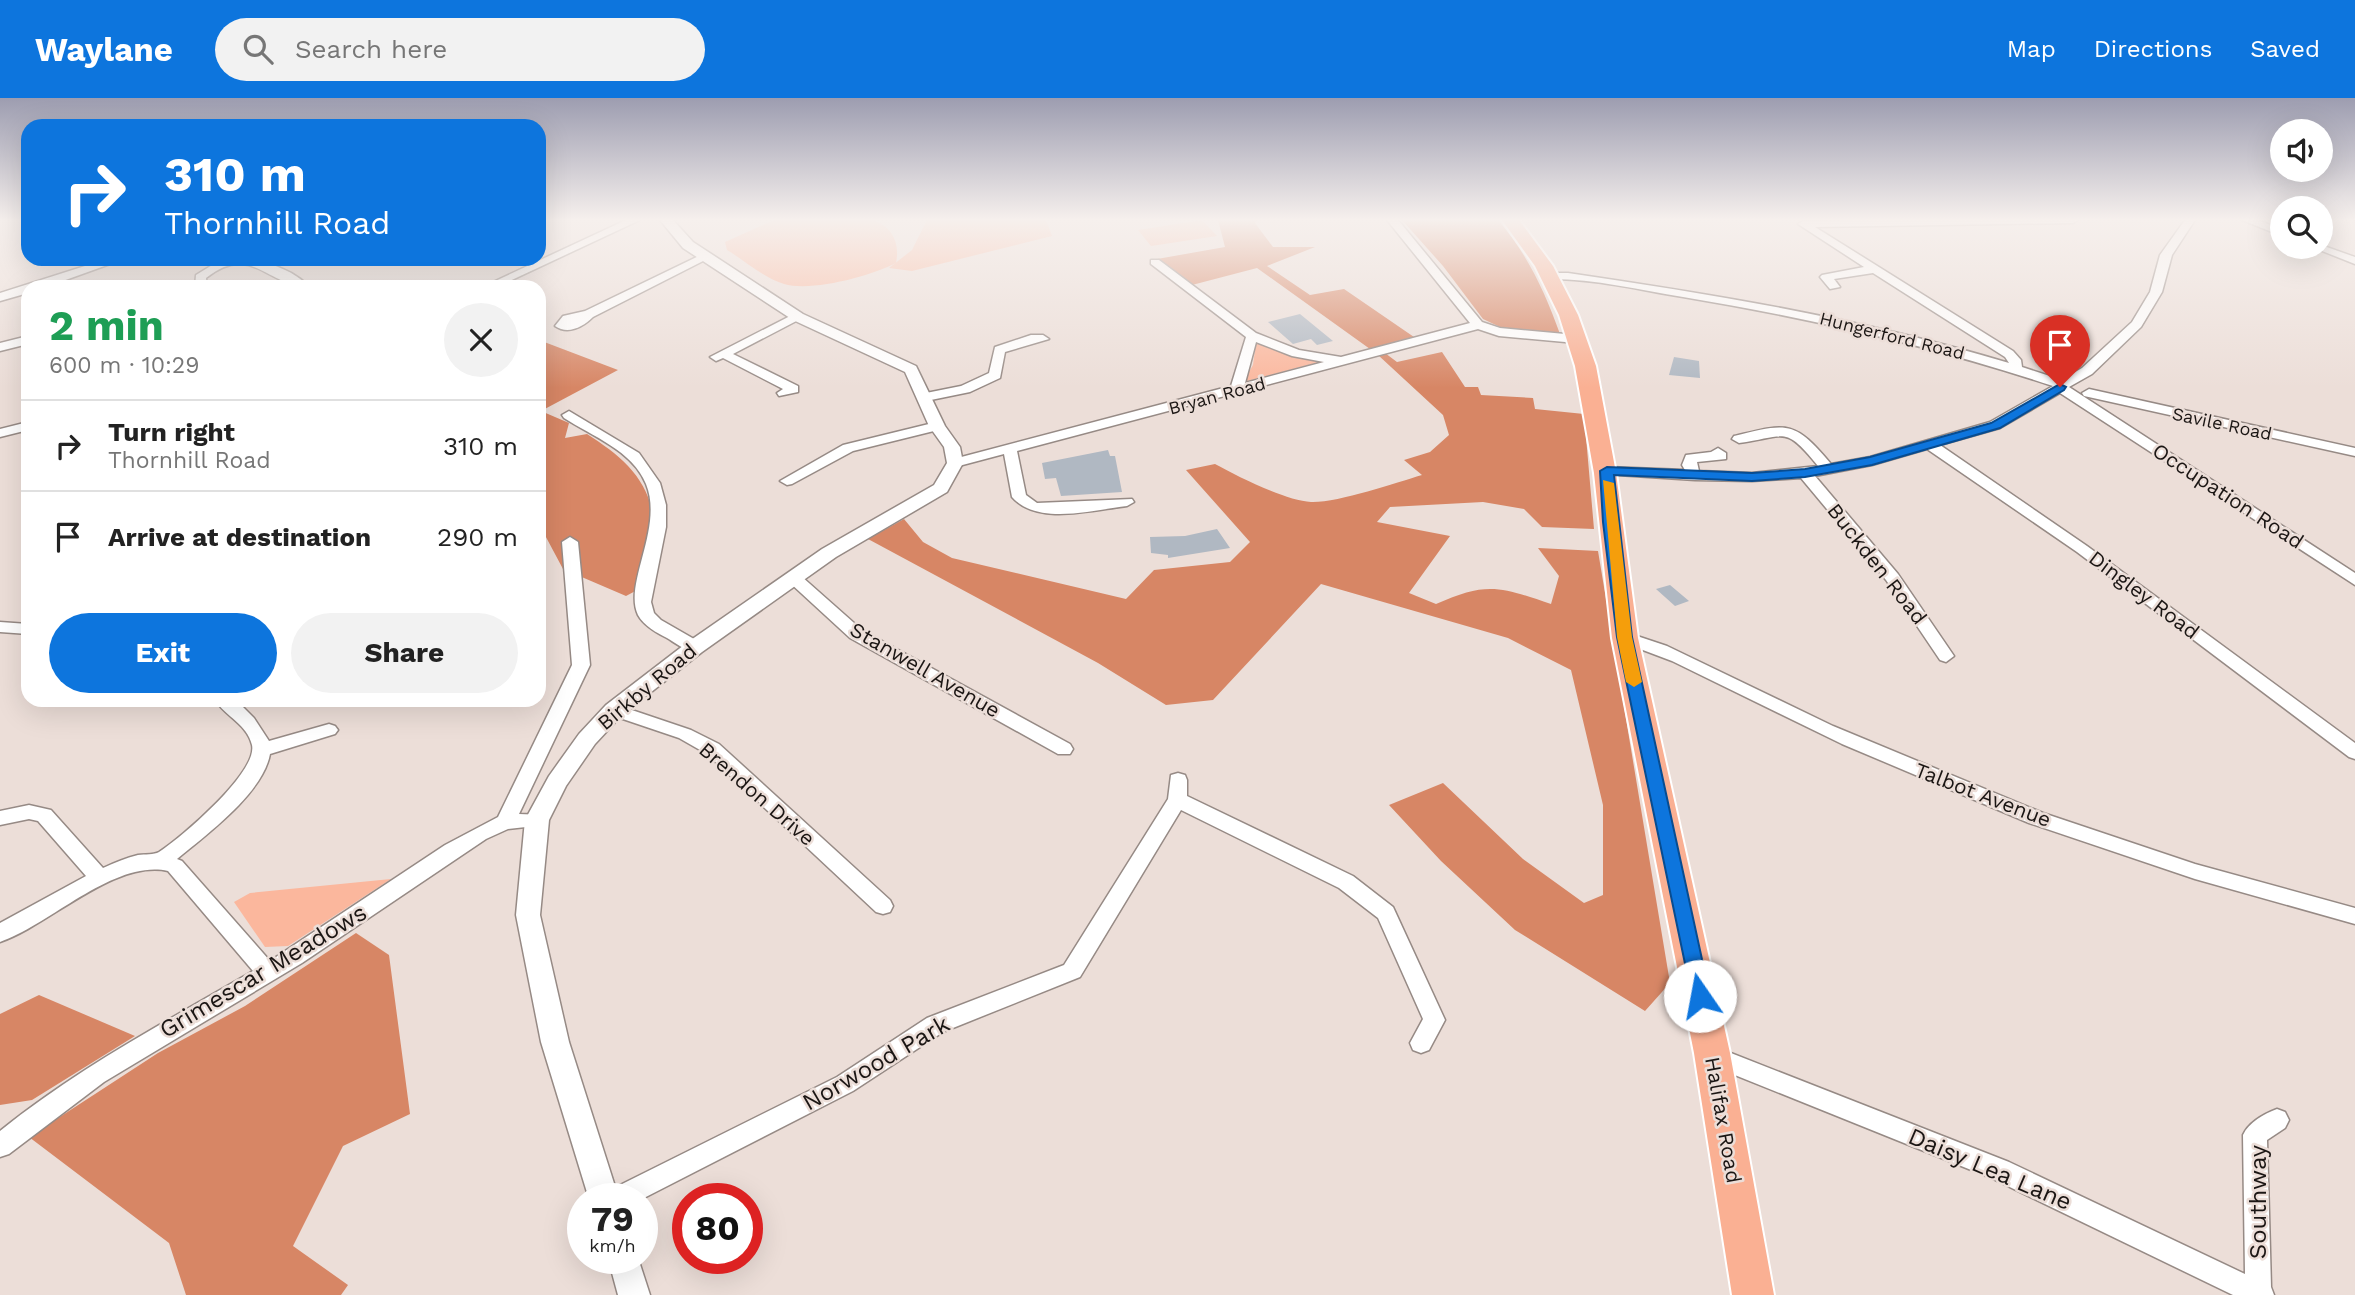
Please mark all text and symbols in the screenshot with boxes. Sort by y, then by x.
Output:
search box [215,18,705,81]
text: Waylane [35,30,173,69]
icon: search [239,30,277,68]
text: Search here [295,34,447,64]
text: Map [2007,35,2056,63]
text: Directions [2094,35,2212,63]
text: Saved [2250,35,2320,63]
map controls [2270,119,2333,259]
button: sound [2270,119,2333,182]
text: 310 m [164,145,306,203]
icon: right [49,147,140,238]
button: search [2270,196,2333,259]
text: Thornhill Road [164,204,390,242]
text: 2 min [49,301,164,350]
button: close [444,303,518,377]
street label: Hungerford Road [1817,307,1967,364]
pin [2030,315,2090,387]
icon: arrive [2041,326,2079,364]
text: 600 m · 10:29 [49,352,199,379]
street label: Bryan Road [1166,372,1268,419]
street label: Savile Road [2170,403,2274,444]
text: Turn right [108,417,235,447]
icon: right [49,427,87,465]
text: 310 m [443,431,518,461]
street label: Occupation Road [2148,437,2309,554]
text: Thornhill Road [108,447,271,474]
street label: Buckden Road [1822,498,1932,629]
icon: arrive [49,518,87,556]
text: Arrive at destination [108,522,371,552]
text: 290 m [437,522,518,552]
street label: Dingley Road [2084,545,2204,644]
button: Exit [49,613,277,693]
button: Share [291,613,518,693]
street label: Stanwell Avenue [846,616,1005,723]
street label: Birkby Road [592,638,701,735]
street label: Brendon Drive [694,737,820,851]
street label: Talbot Avenue [1912,757,2055,832]
street label: Grimescar Meadows [154,898,372,1044]
position arrow [1663,959,1737,1033]
street label: Norwood Park [798,1009,955,1116]
street label: Halifax Road [1700,1055,1747,1185]
street label: Daisy Lea Lane [1904,1122,2076,1216]
street label: Southway [2244,1144,2272,1259]
speed limit sign: 80 [672,1183,763,1274]
text: 79 [591,1198,634,1240]
text: km/h [589,1235,636,1256]

